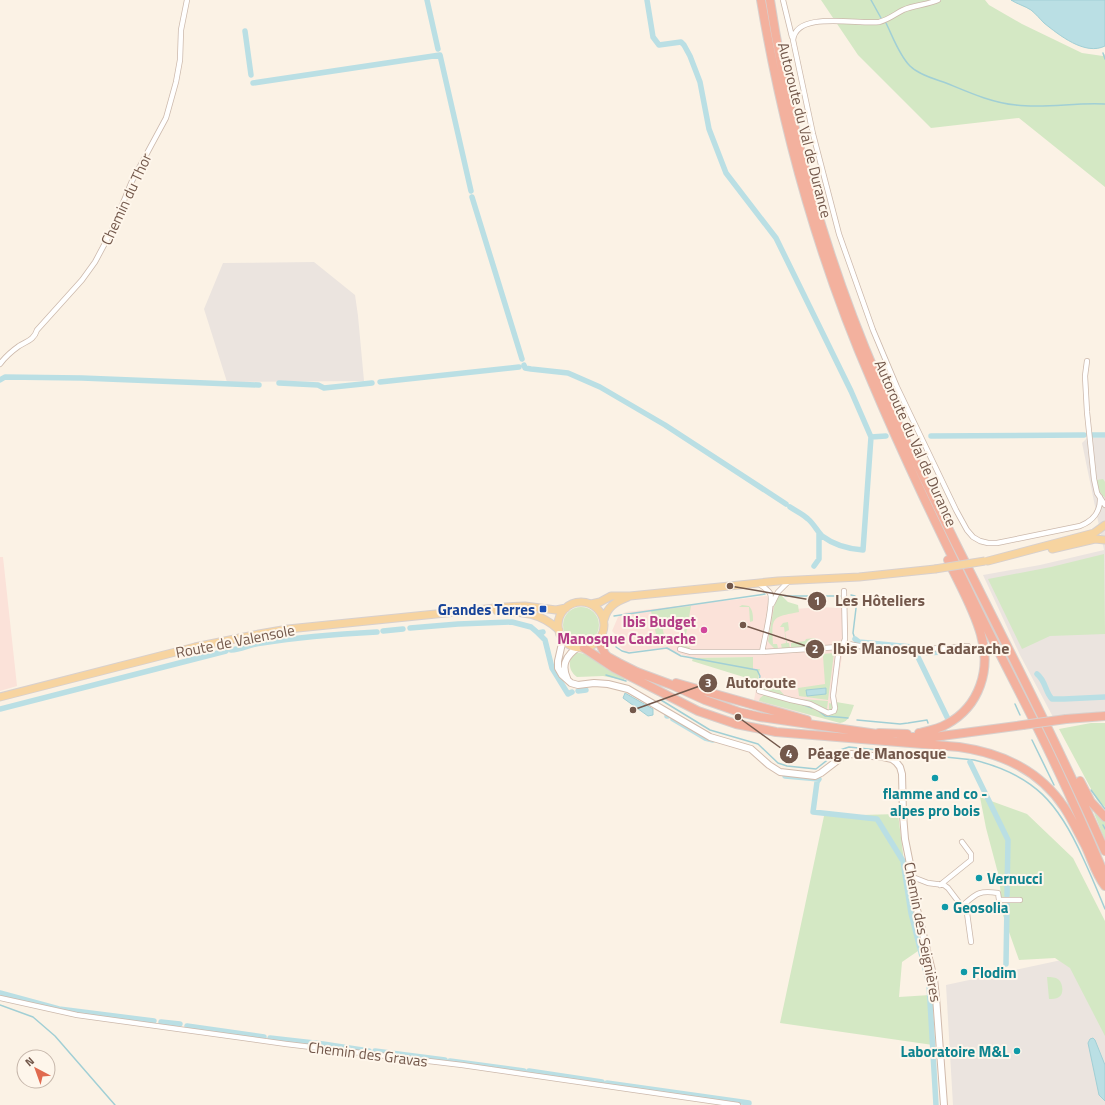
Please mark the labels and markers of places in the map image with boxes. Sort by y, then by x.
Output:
callout: Les Hôteliers [807,587,933,615]
place label: Grandes Terres [438,598,535,621]
marker: Grandes Terres [538,604,548,614]
place label: Ibis Budget Manosque Cadarache [557,610,697,650]
marker: Ibis Budget Manosque Cadarache [699,625,709,635]
callout: Ibis Manosque Cadarache [805,635,1018,663]
callout: Autoroute [698,669,804,697]
callout: Péage de Manosque [779,740,954,768]
marker: flamme and co - alpes pro bois [930,773,940,783]
place label: flamme and co - alpes pro bois [883,782,987,822]
place label: Vernucci [987,867,1043,890]
marker: Vernucci [974,873,984,883]
place label: Geosolia [953,896,1009,919]
marker: Geosolia [940,902,950,912]
place label: Flodim [972,961,1017,984]
marker: Flodim [959,967,969,977]
place label: Laboratoire M&L [901,1040,1009,1063]
marker: Laboratoire M&L [1012,1046,1022,1056]

